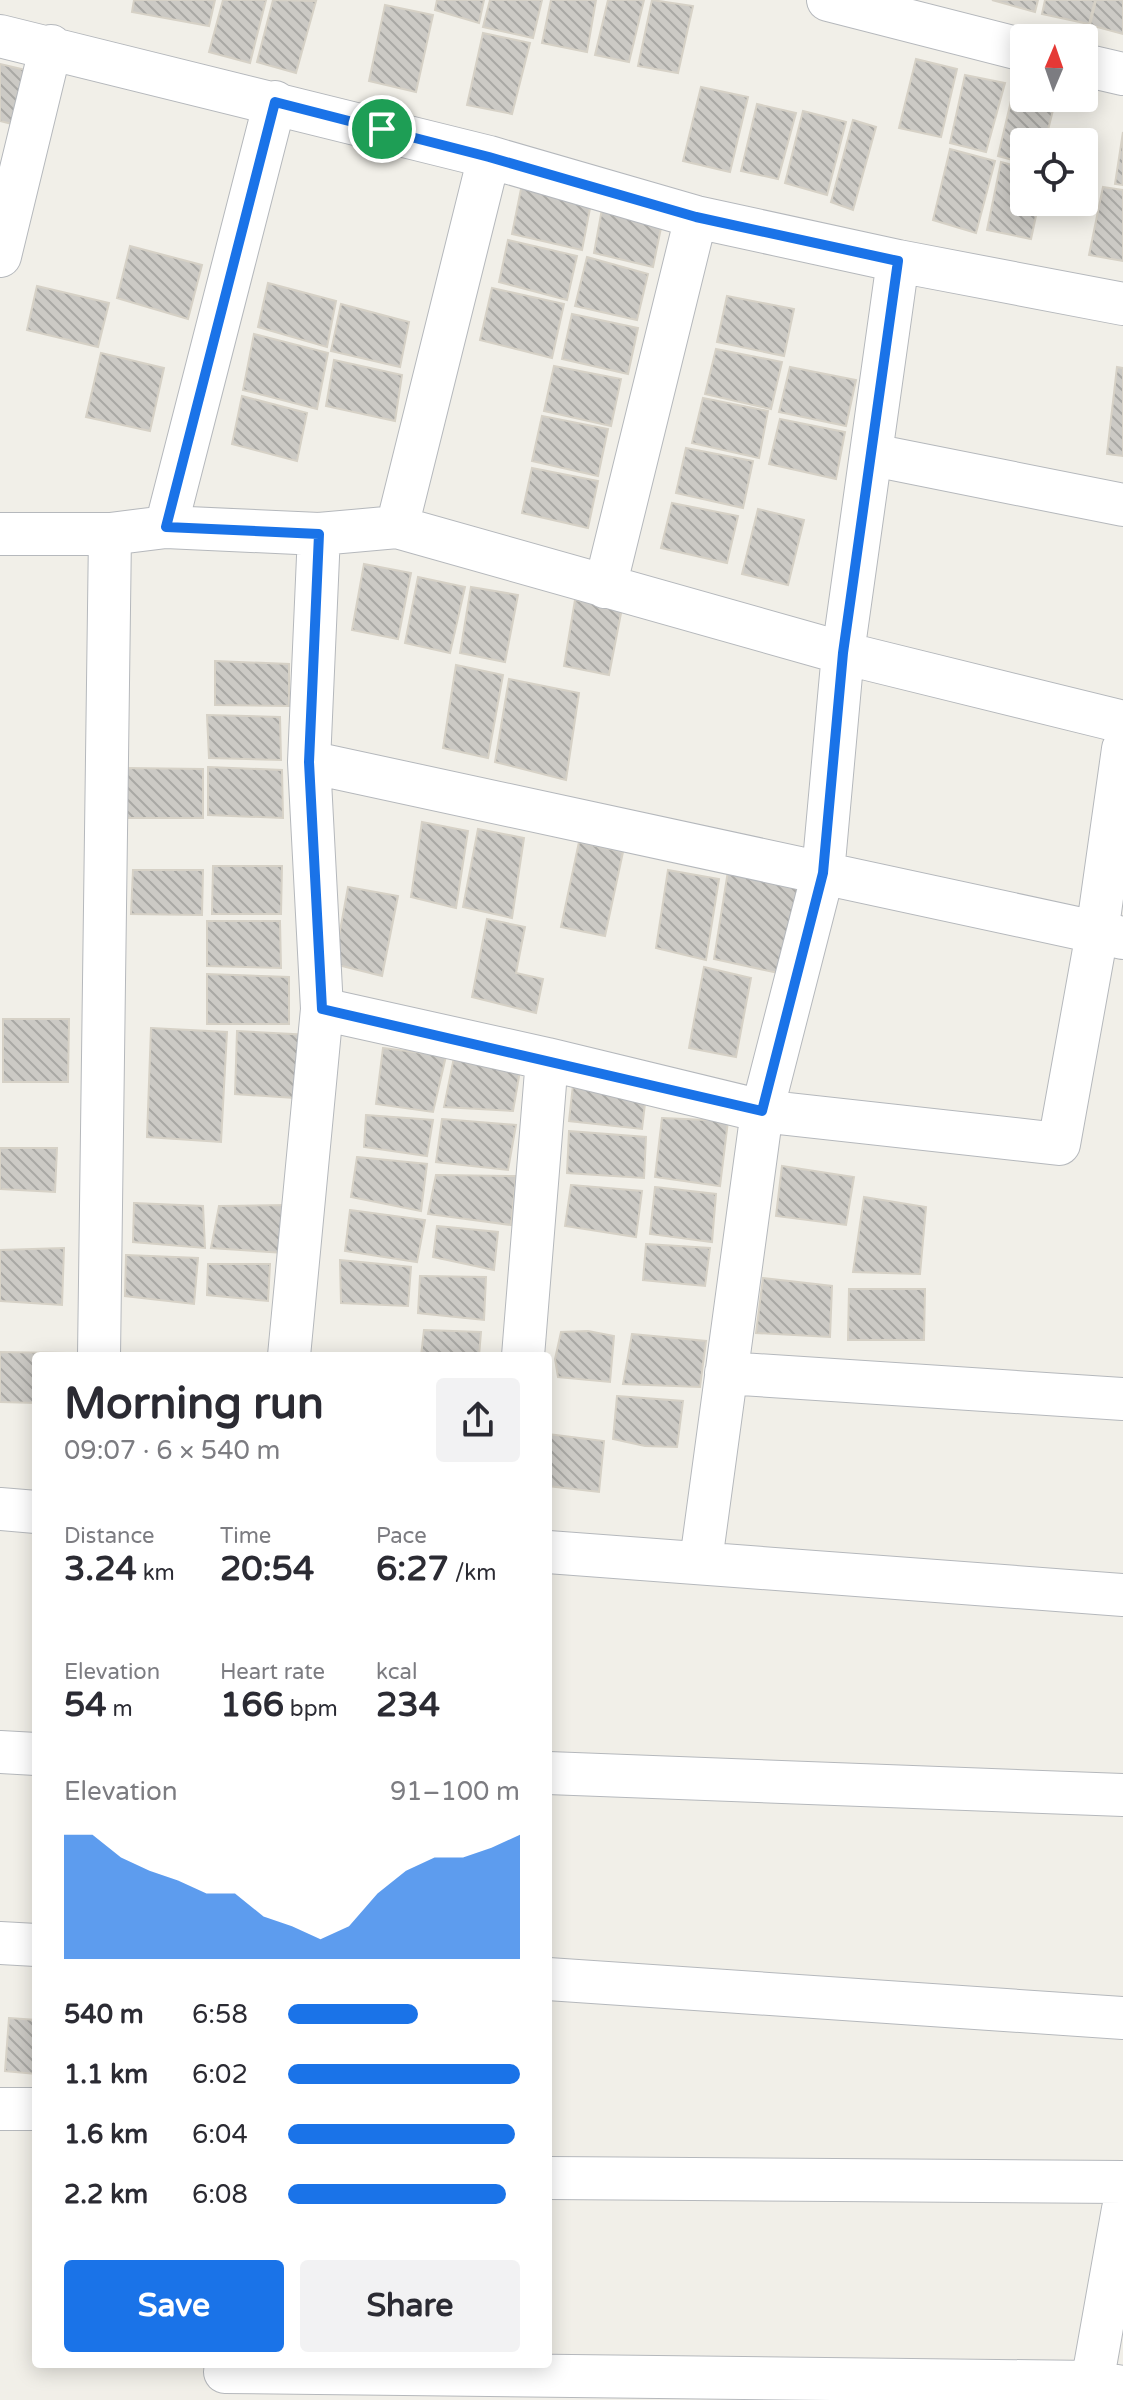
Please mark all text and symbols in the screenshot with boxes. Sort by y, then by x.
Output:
north arrow [1010,24,1098,112]
map controls [1010,24,1098,216]
pin [348,95,416,163]
icon: arrive [360,107,404,151]
button: locate [1010,128,1098,216]
text: Morning run [64,1378,324,1431]
button: share [436,1378,520,1462]
text: 09:07 · 6 × 540 m [64,1435,280,1466]
text: Distance [64,1523,155,1549]
text: Time [220,1523,271,1549]
text: Pace [376,1523,427,1549]
text: 3.24 [64,1549,137,1590]
text: 20:54 [220,1549,314,1590]
text: 6:27 [376,1549,449,1590]
text: km [137,1560,175,1586]
text: /km [449,1560,497,1586]
text: Elevation [64,1659,160,1685]
text: Heart rate [220,1659,325,1685]
text: kcal [376,1659,417,1685]
text: 54 [64,1685,107,1726]
text: 166 [220,1685,284,1726]
text: 234 [376,1685,440,1726]
text: m [107,1696,133,1722]
text: bpm [284,1696,338,1722]
text: Elevation [64,1776,178,1807]
text: 91–100 m [390,1776,520,1807]
text: 540 m [64,1999,144,2030]
text: 6:58 [192,1999,248,2030]
text: 1.1 km [64,2059,148,2090]
text: 6:02 [192,2059,248,2090]
text: 1.6 km [64,2119,148,2150]
text: 6:04 [192,2119,248,2150]
text: 2.2 km [64,2179,148,2210]
text: 6:08 [192,2179,248,2210]
button: Save [64,2260,284,2352]
button: Share [300,2260,520,2352]

